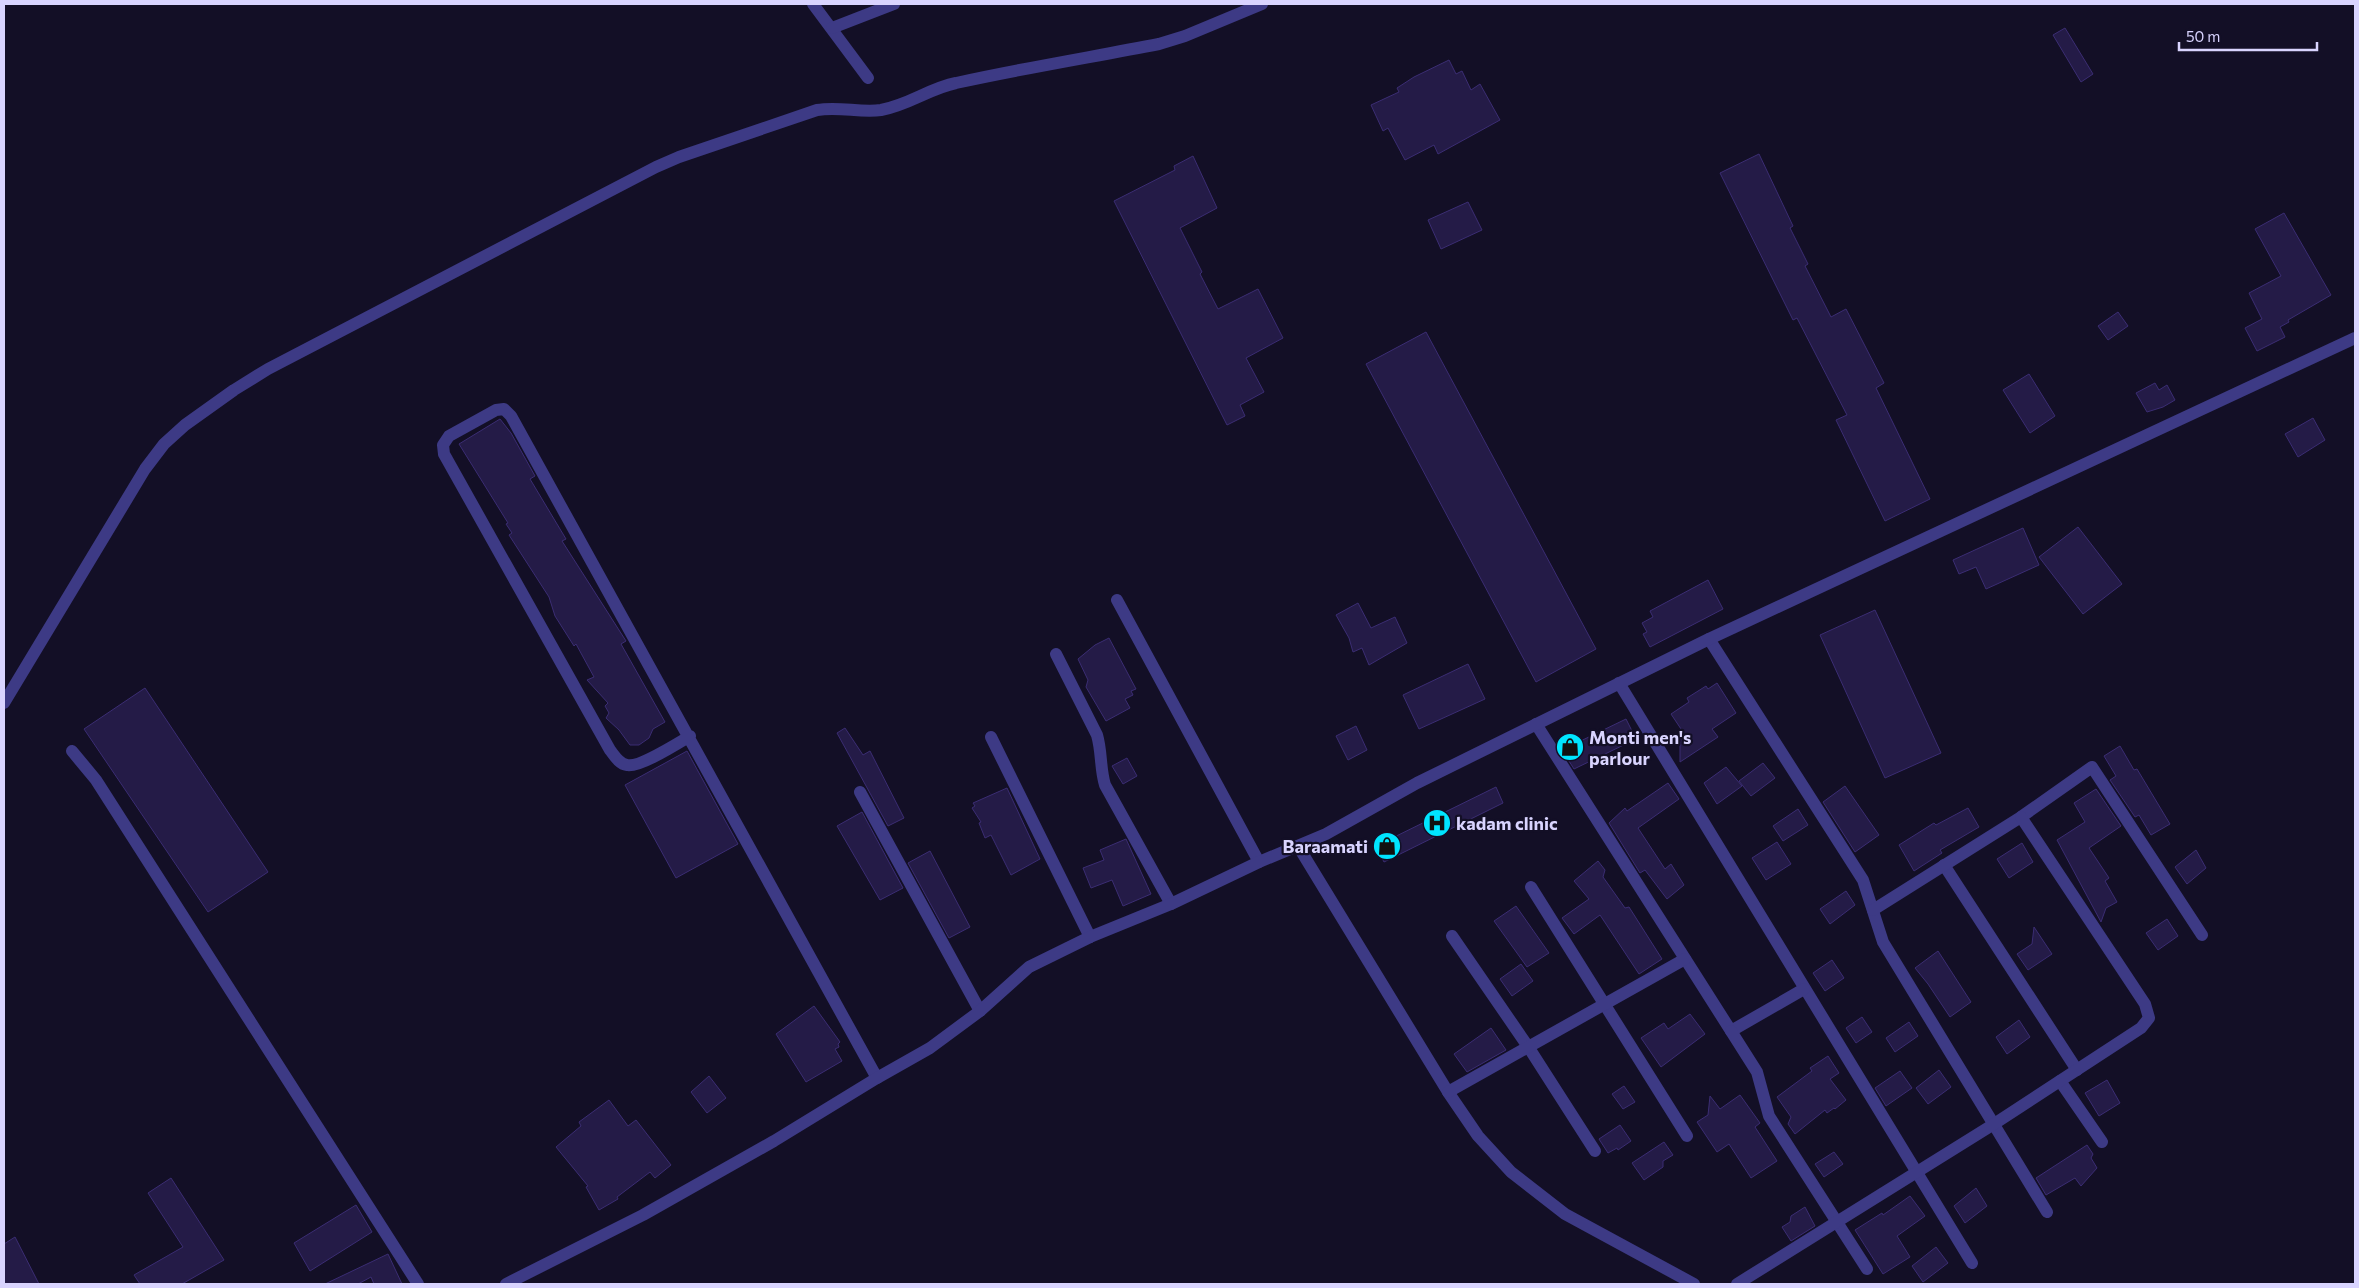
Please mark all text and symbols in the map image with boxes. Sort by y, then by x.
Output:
scale bar [2179,20,2316,52]
text: 50 m [2186,27,2220,45]
place label: Monti men's parlour [1589,726,1692,769]
shop icon: Monti men's parlour [1555,732,1585,762]
hospital icon: kadam clinic [1422,808,1452,838]
place label: kadam clinic [1456,812,1558,834]
shop icon: Baraamati [1372,831,1402,861]
place label: Baraamati [1283,835,1368,857]

